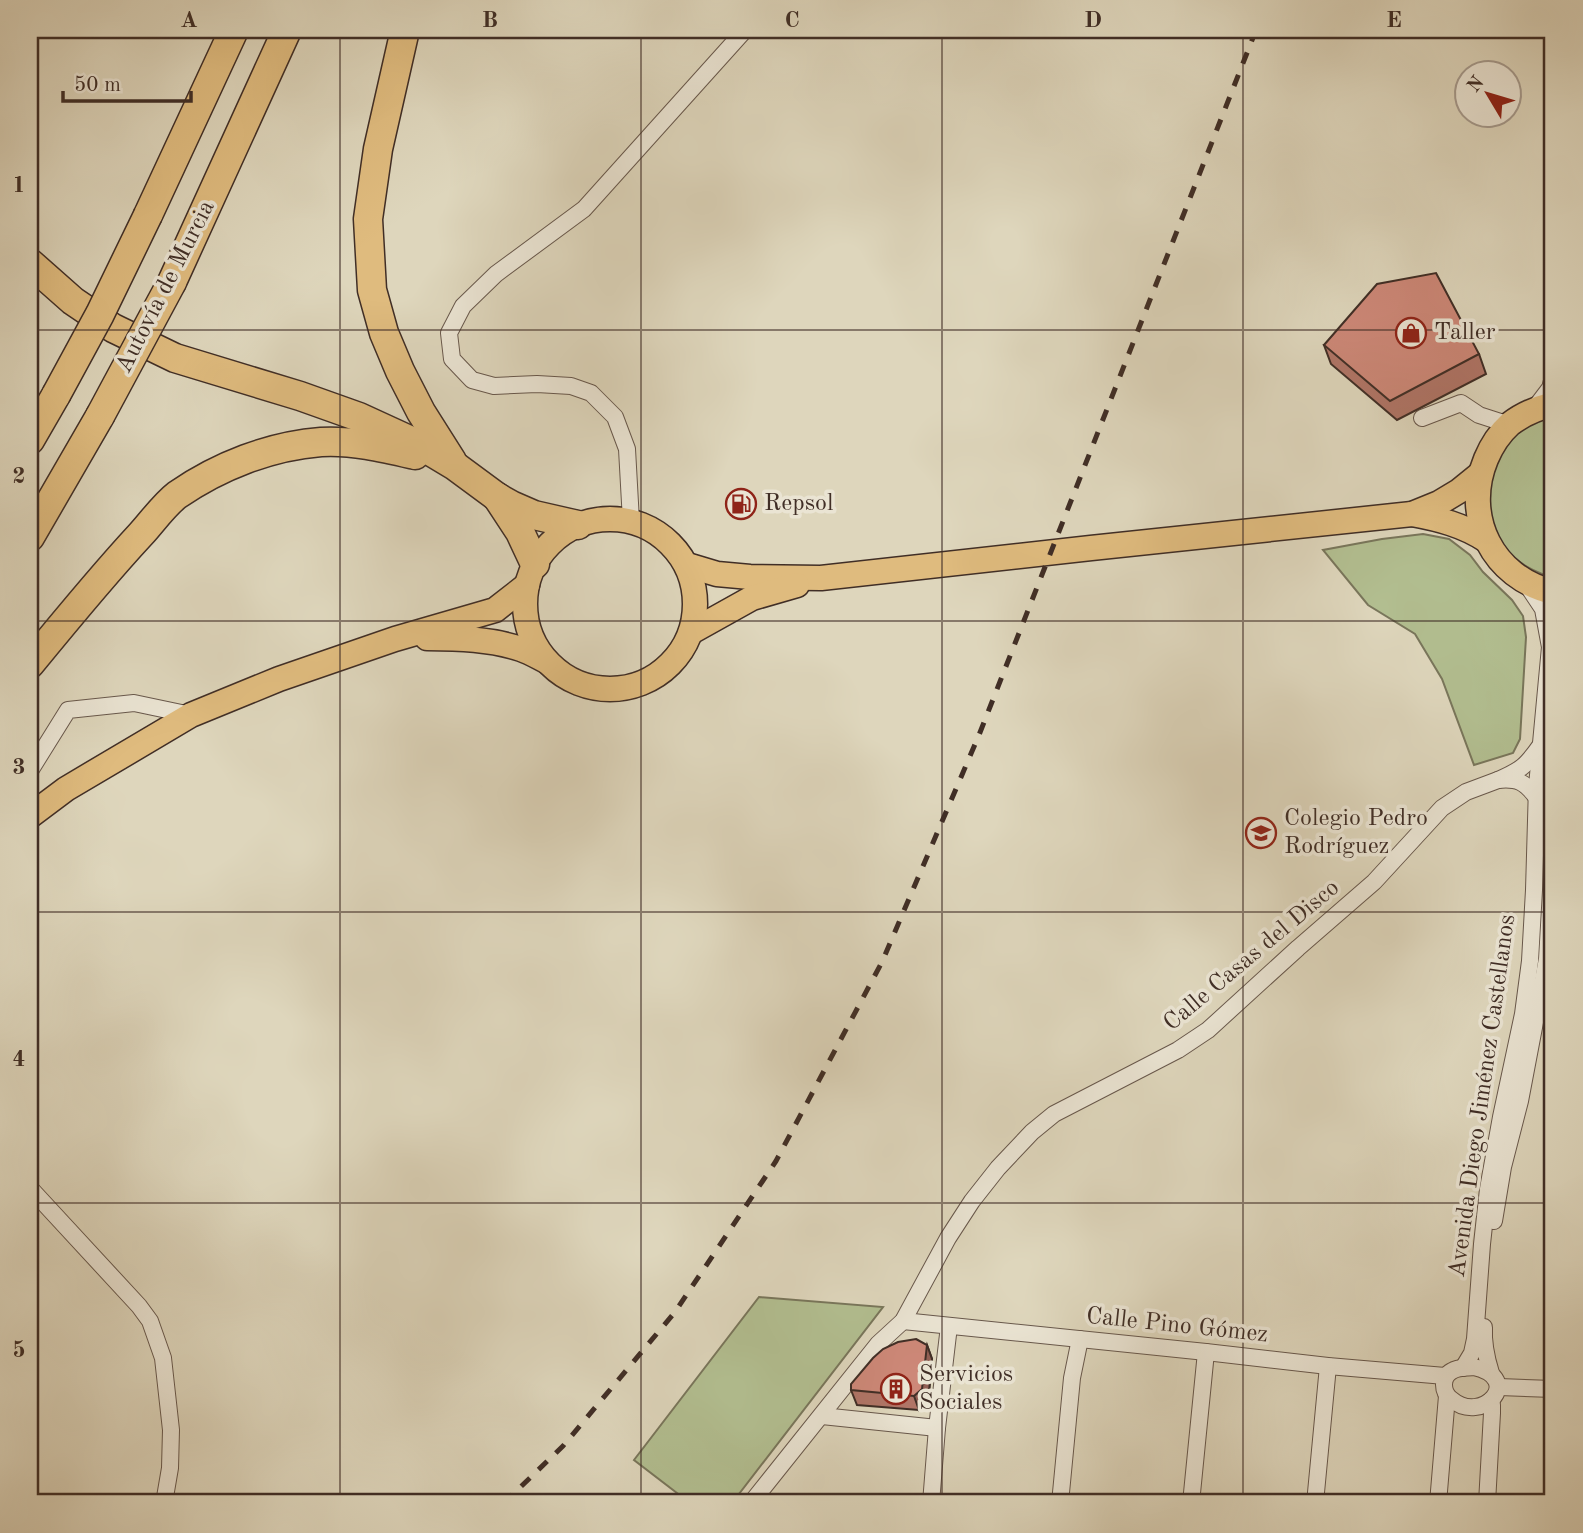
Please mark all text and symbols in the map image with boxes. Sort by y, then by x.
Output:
text: A [180,9,198,32]
text: B [482,9,498,32]
text: C [784,9,800,32]
text: D [1084,9,1102,32]
text: E [1386,9,1402,32]
scale bar [63,60,191,104]
north arrow [1454,60,1524,130]
text: N [1465,73,1489,97]
text: 50 m [74,75,121,96]
text: 1 [12,174,26,197]
street label: Autovía de Murcia [112,197,220,377]
shop icon: Taller [1394,316,1428,350]
place label: Taller [1434,321,1496,345]
text: 2 [12,465,26,488]
fuel station icon: Repsol [724,487,758,521]
place label: Repsol [764,492,833,516]
text: 3 [12,756,26,779]
place label: Colegio Pedro Rodríguez [1284,807,1428,859]
school or university icon: Colegio Pedro Rodríguez [1244,816,1278,850]
street label: Calle Casas del Disco [1160,876,1344,1036]
street label: Avenida Diego Jiménez Castellanos [1446,913,1520,1279]
text: 4 [12,1048,26,1071]
street label: Calle Pino Gómez [1085,1305,1269,1347]
text: 5 [12,1339,26,1362]
place label: Servicios Sociales [919,1363,1013,1415]
building icon: Servicios Sociales [879,1372,913,1406]

